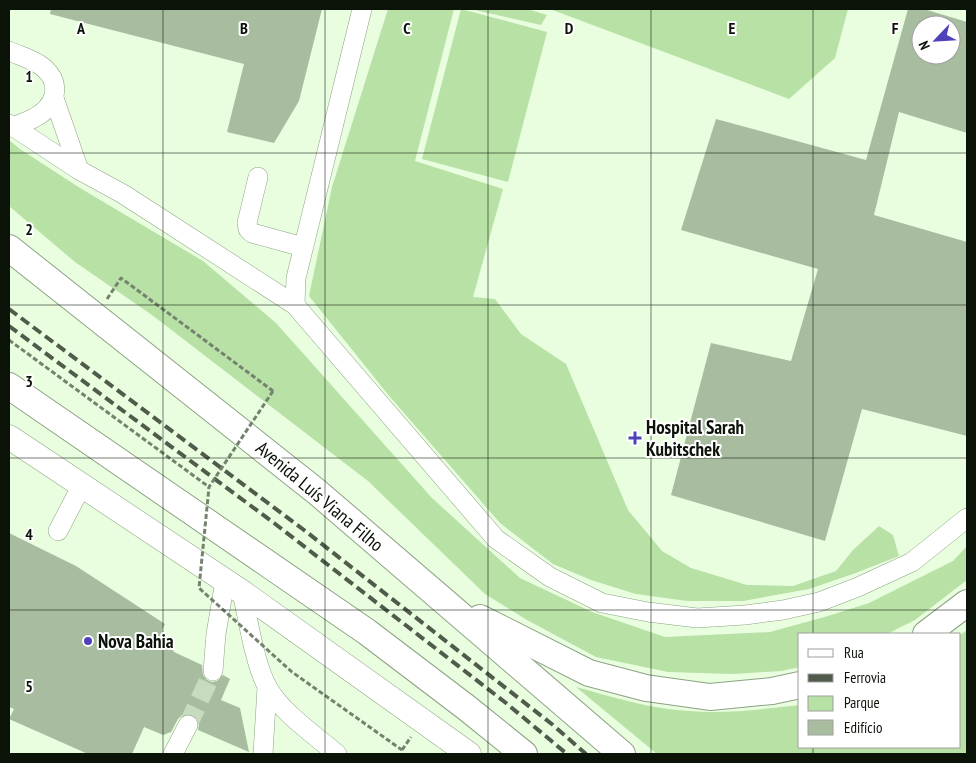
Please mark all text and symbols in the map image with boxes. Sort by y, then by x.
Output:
north arrow [911,15,961,65]
text: A [76,18,86,38]
text: B [240,18,248,38]
text: C [403,18,411,38]
text: D [565,18,574,38]
text: E [729,18,736,38]
text: F [892,18,899,38]
text: N [914,38,934,53]
text: 1 [25,66,33,86]
text: 2 [25,219,33,239]
text: 3 [25,371,33,391]
place label: Hospital Sarah Kubitschek [646,415,744,461]
marker: Hospital Sarah Kubitschek [628,431,642,445]
street label: Avenida Luís Viana Filho [251,436,389,556]
text: 4 [25,524,33,544]
place label: Nova Bahia [98,629,174,653]
legend [798,633,961,748]
marker: Nova Bahia [82,635,94,647]
text: Rua [844,643,864,662]
text: Ferrovia [844,668,886,687]
text: 5 [25,676,33,696]
text: Parque [844,693,880,712]
text: Edifício [844,718,882,737]

